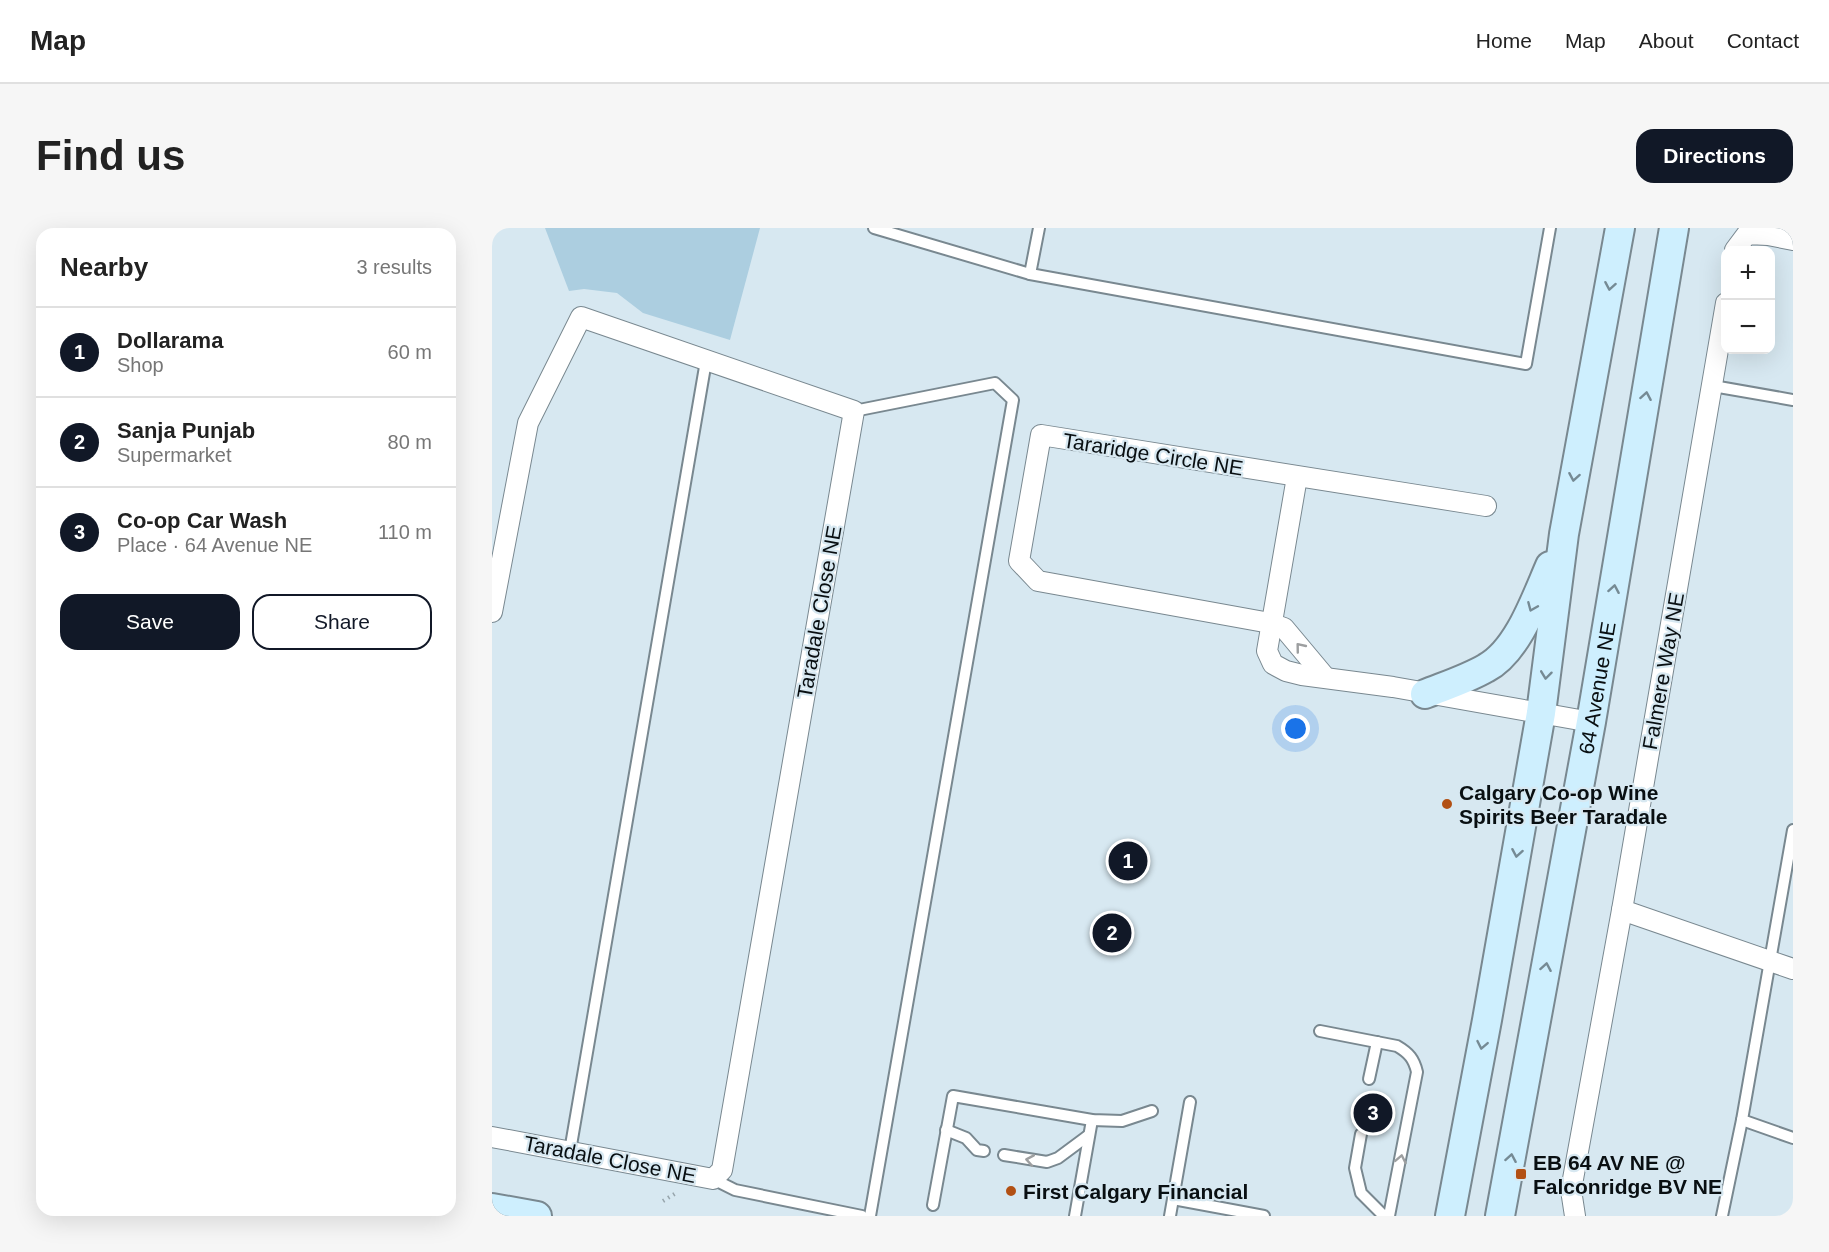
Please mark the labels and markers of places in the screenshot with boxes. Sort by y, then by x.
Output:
place label: Calgary Co-op Wine Spirits Beer Taradale [1459,781,1668,828]
marker: Calgary Co-op Wine Spirits Beer Taradale [1440,797,1454,811]
pin: 1 [1108,838,1148,884]
pin: 2 [1092,910,1132,956]
pin: 3 [1354,1090,1392,1136]
place label: EB 64 AV NE @ Falconridge BV NE [1533,1151,1722,1198]
marker: EB 64 AV NE @ Falconridge BV NE [1514,1167,1528,1181]
place label: First Calgary Financial [1023,1180,1248,1203]
marker: First Calgary Financial [1004,1184,1018,1198]

